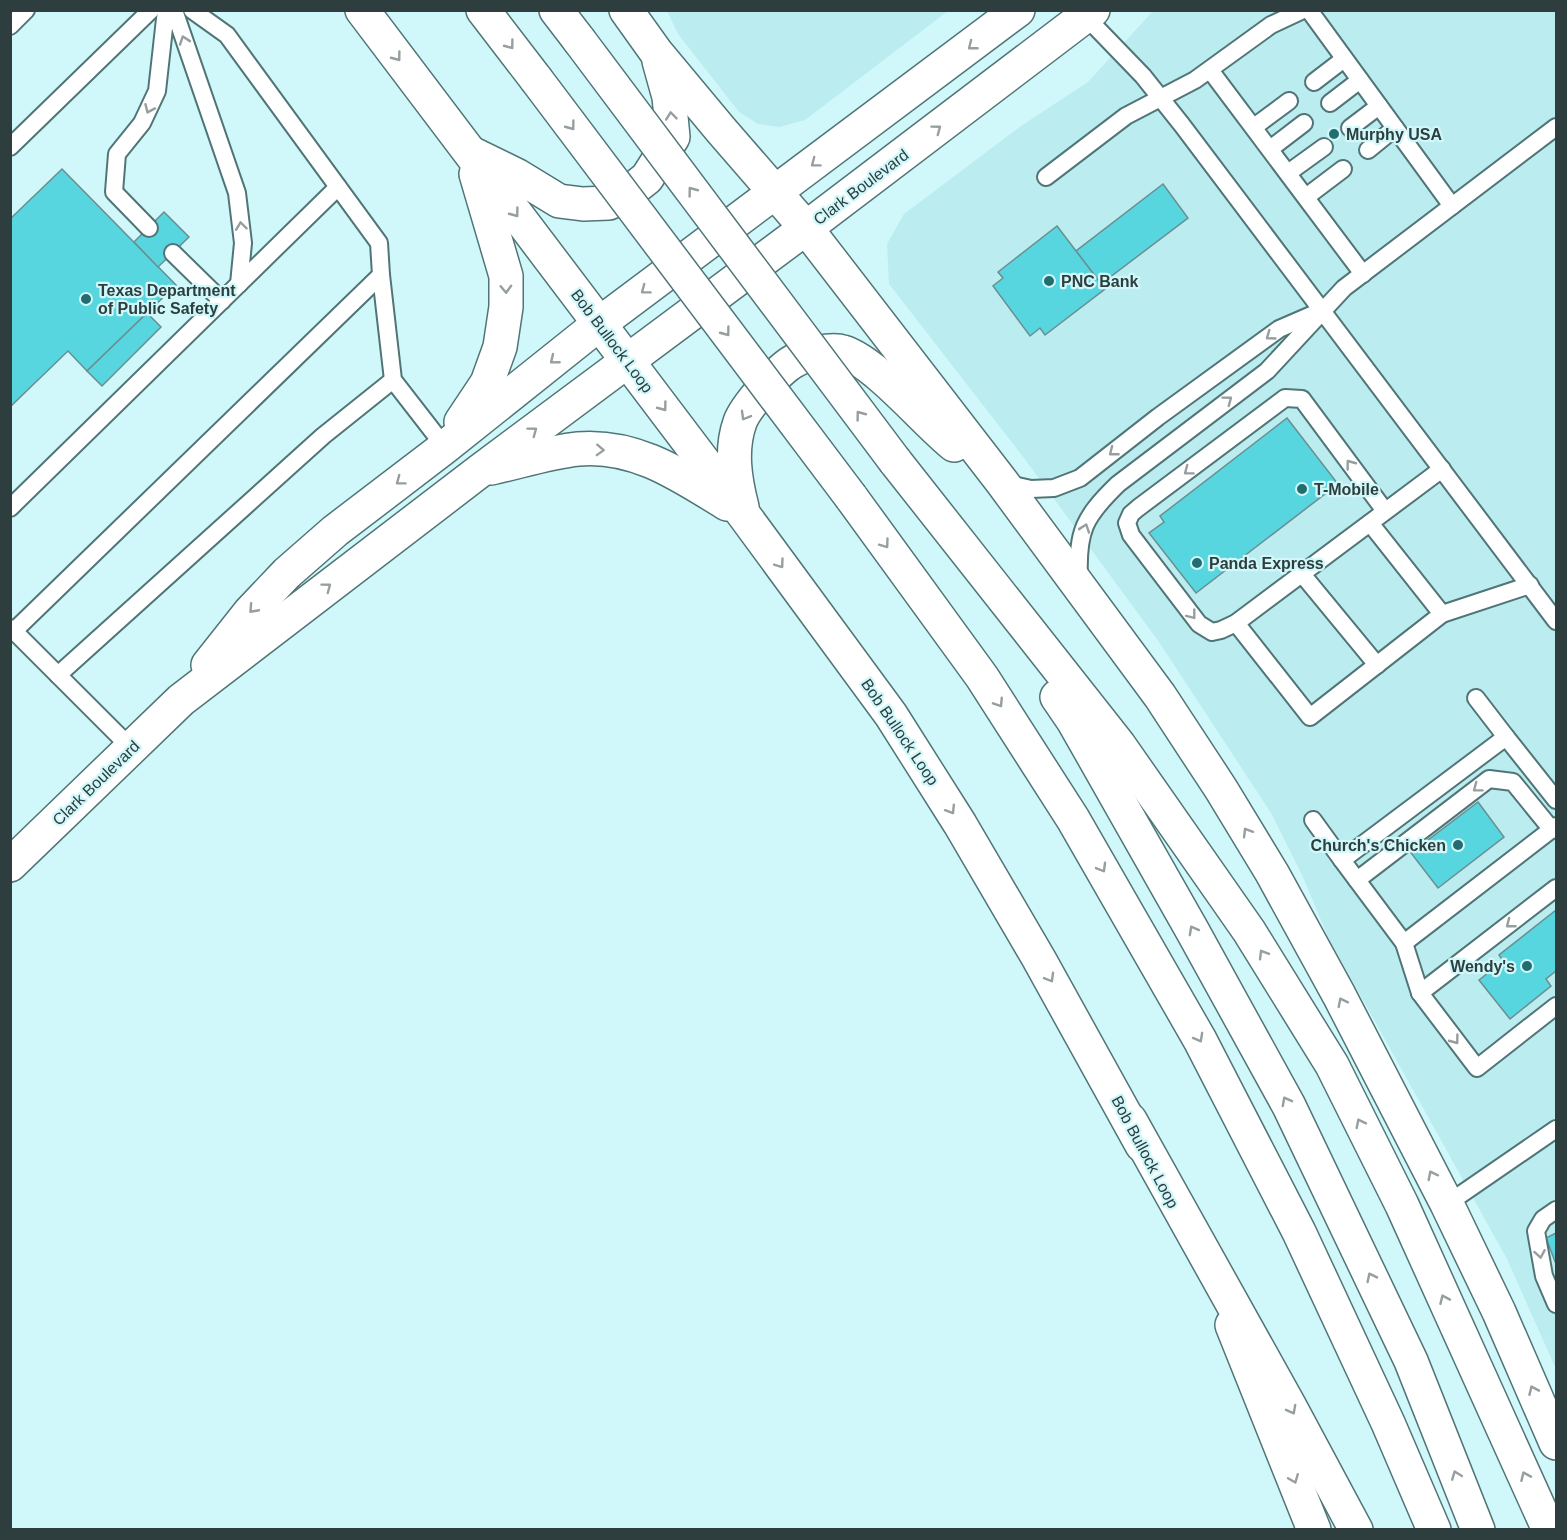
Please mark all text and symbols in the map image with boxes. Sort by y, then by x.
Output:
one-way arrow [179,35,192,45]
one-way arrow [502,38,513,49]
one-way arrow [968,39,979,50]
one-way arrow [390,51,401,62]
one-way arrow [144,102,156,113]
one-way arrow [665,111,678,120]
one-way arrow [564,119,575,130]
one-way arrow [930,125,941,136]
place label: Murphy USA [1346,126,1442,143]
marker: Murphy USA [1327,127,1341,141]
street label: Clark Boulevard [810,146,912,228]
one-way arrow [811,156,822,167]
one-way arrow [689,187,700,198]
one-way arrow [508,206,519,217]
one-way arrow [235,221,247,230]
place label: PNC Bank [1061,273,1138,290]
marker: PNC Bank [1042,274,1056,288]
place label: Texas Department of Public Safety [98,282,236,317]
one-way arrow [640,283,651,294]
one-way arrow [500,284,512,293]
street label: Bob Bullock Loop [568,286,656,396]
marker: Texas Department of Public Safety [79,292,93,306]
one-way arrow [719,325,730,336]
one-way arrow [1265,328,1276,339]
one-way arrow [549,353,560,364]
one-way arrow [1222,396,1233,407]
one-way arrow [656,401,667,412]
one-way arrow [741,410,752,420]
one-way arrow [856,410,867,421]
one-way arrow [527,428,538,439]
one-way arrow [596,443,605,456]
one-way arrow [1109,444,1120,455]
one-way arrow [1346,460,1357,471]
one-way arrow [1184,463,1195,474]
one-way arrow [396,474,407,485]
place label: T-Mobile [1314,481,1379,498]
marker: T-Mobile [1295,482,1309,496]
one-way arrow [1077,523,1090,534]
one-way arrow [878,538,889,549]
place label: Panda Express [1209,555,1324,572]
marker: Panda Express [1190,556,1204,570]
one-way arrow [773,557,784,568]
one-way arrow [321,583,332,594]
one-way arrow [250,601,261,612]
one-way arrow [1185,608,1196,619]
street label: Bob Bullock Loop [858,676,942,788]
one-way arrow [991,697,1003,707]
street label: Clark Boulevard [49,737,143,829]
one-way arrow [1473,780,1484,791]
one-way arrow [943,804,955,814]
one-way arrow [1243,828,1254,838]
place label: Church's Chicken [1311,837,1446,854]
marker: Church's Chicken [1451,838,1465,852]
one-way arrow [1094,862,1106,873]
one-way arrow [1506,916,1517,927]
one-way arrow [1188,926,1200,936]
one-way arrow [1259,950,1271,960]
place label: Wendy's [1450,958,1515,975]
marker: Wendy's [1520,959,1534,973]
one-way arrow [1043,972,1054,982]
one-way arrow [1338,998,1349,1009]
one-way arrow [1192,1031,1203,1042]
one-way arrow [1448,1033,1459,1044]
street label: Bob Bullock Loop [1108,1093,1182,1211]
one-way arrow [1282,1097,1293,1108]
one-way arrow [1356,1118,1368,1129]
one-way arrow [1428,1171,1439,1182]
one-way arrow [1533,1248,1546,1258]
one-way arrow [1367,1272,1379,1283]
one-way arrow [1440,1294,1452,1305]
one-way arrow [1528,1385,1540,1396]
one-way arrow [1285,1404,1296,1414]
one-way arrow [1451,1470,1463,1481]
one-way arrow [1520,1472,1532,1483]
one-way arrow [1287,1473,1299,1484]

